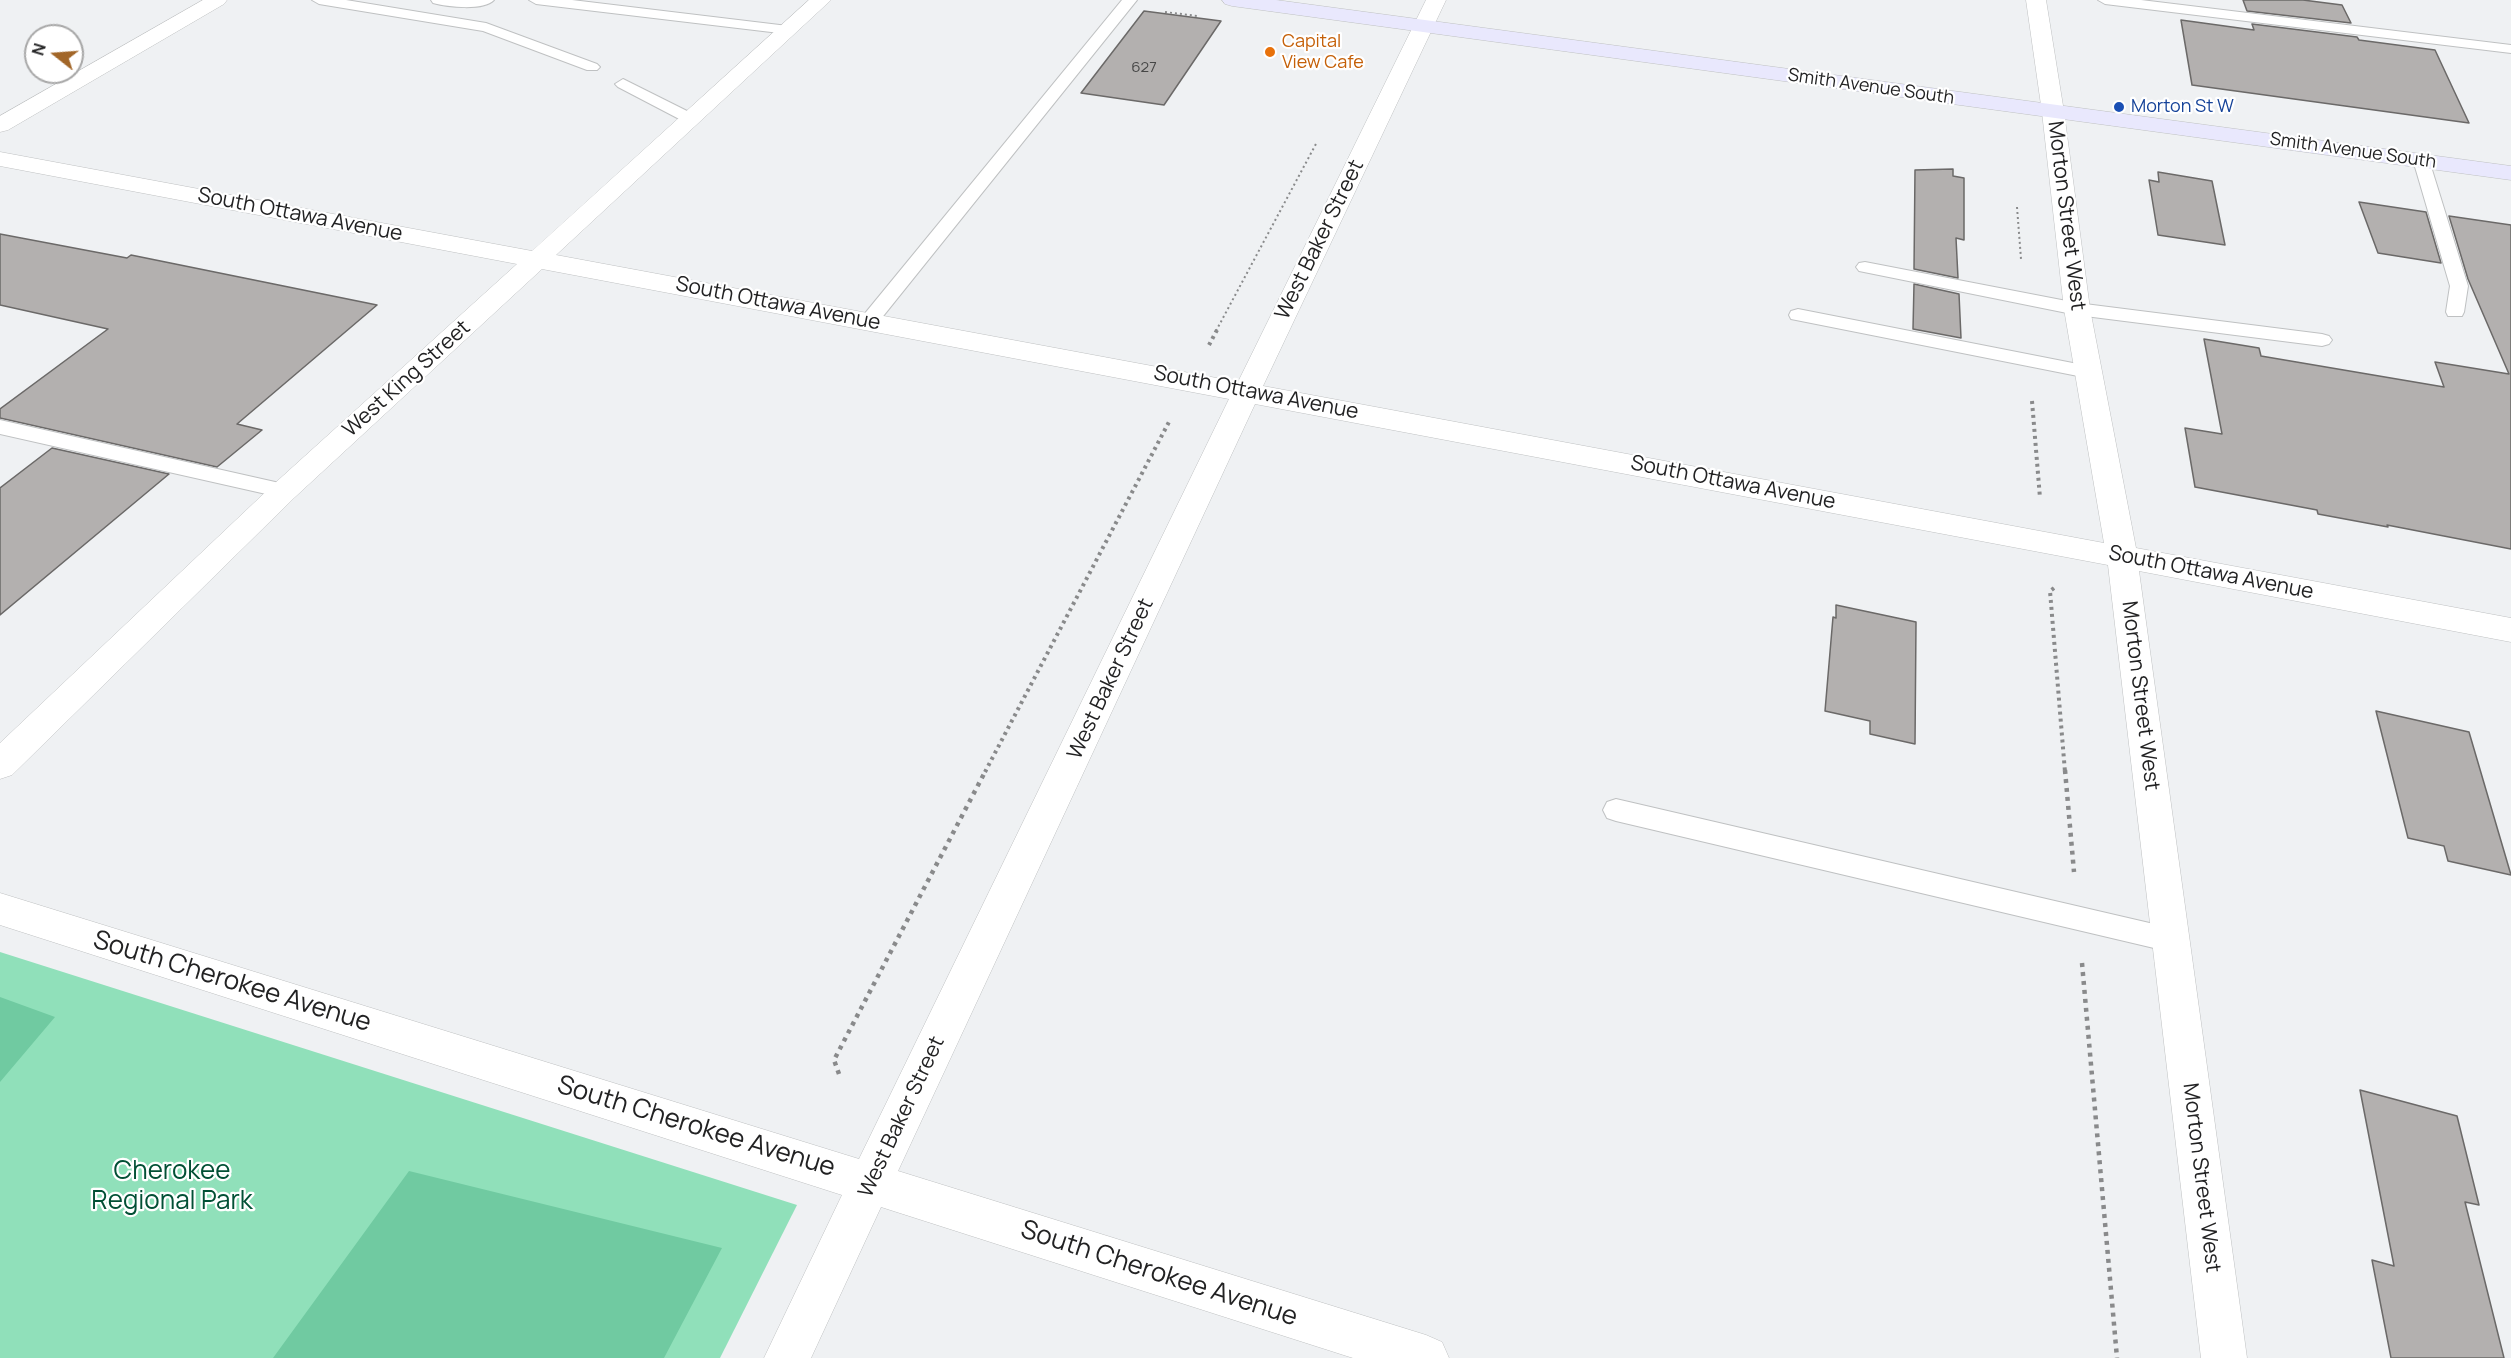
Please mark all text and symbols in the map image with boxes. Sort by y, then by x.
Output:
north arrow [24,24,84,84]
place label: Capital View Cafe [1282,31,1364,74]
text: N [26,41,51,58]
marker: Capital View Cafe [1263,45,1277,59]
house number: 627 [1131,59,1157,77]
street label: Smith Avenue South [1787,65,1955,109]
place label: Morton St W [2131,96,2234,118]
marker: Morton St W [2112,100,2126,114]
street label: Morton Street West [2042,120,2090,312]
street label: Smith Avenue South [2269,129,2437,173]
street label: West Baker Street [1270,156,1370,324]
street label: South Ottawa Avenue [195,183,405,247]
street label: South Ottawa Avenue [673,272,883,336]
street label: West King Street [338,315,476,443]
street label: South Ottawa Avenue [1151,361,1361,425]
street label: South Ottawa Avenue [1628,451,1838,515]
street label: South Ottawa Avenue [2106,541,2316,605]
street label: West Baker Street [1063,594,1159,764]
street label: Morton Street West [2116,600,2164,792]
street label: South Cherokee Avenue [89,925,375,1039]
street label: West Baker Street [854,1032,950,1202]
street label: South Cherokee Avenue [553,1070,839,1184]
street label: Morton Street West [2177,1082,2225,1274]
park label: Cherokee Regional Park [91,1156,253,1218]
street label: South Cherokee Avenue [1017,1215,1301,1333]

